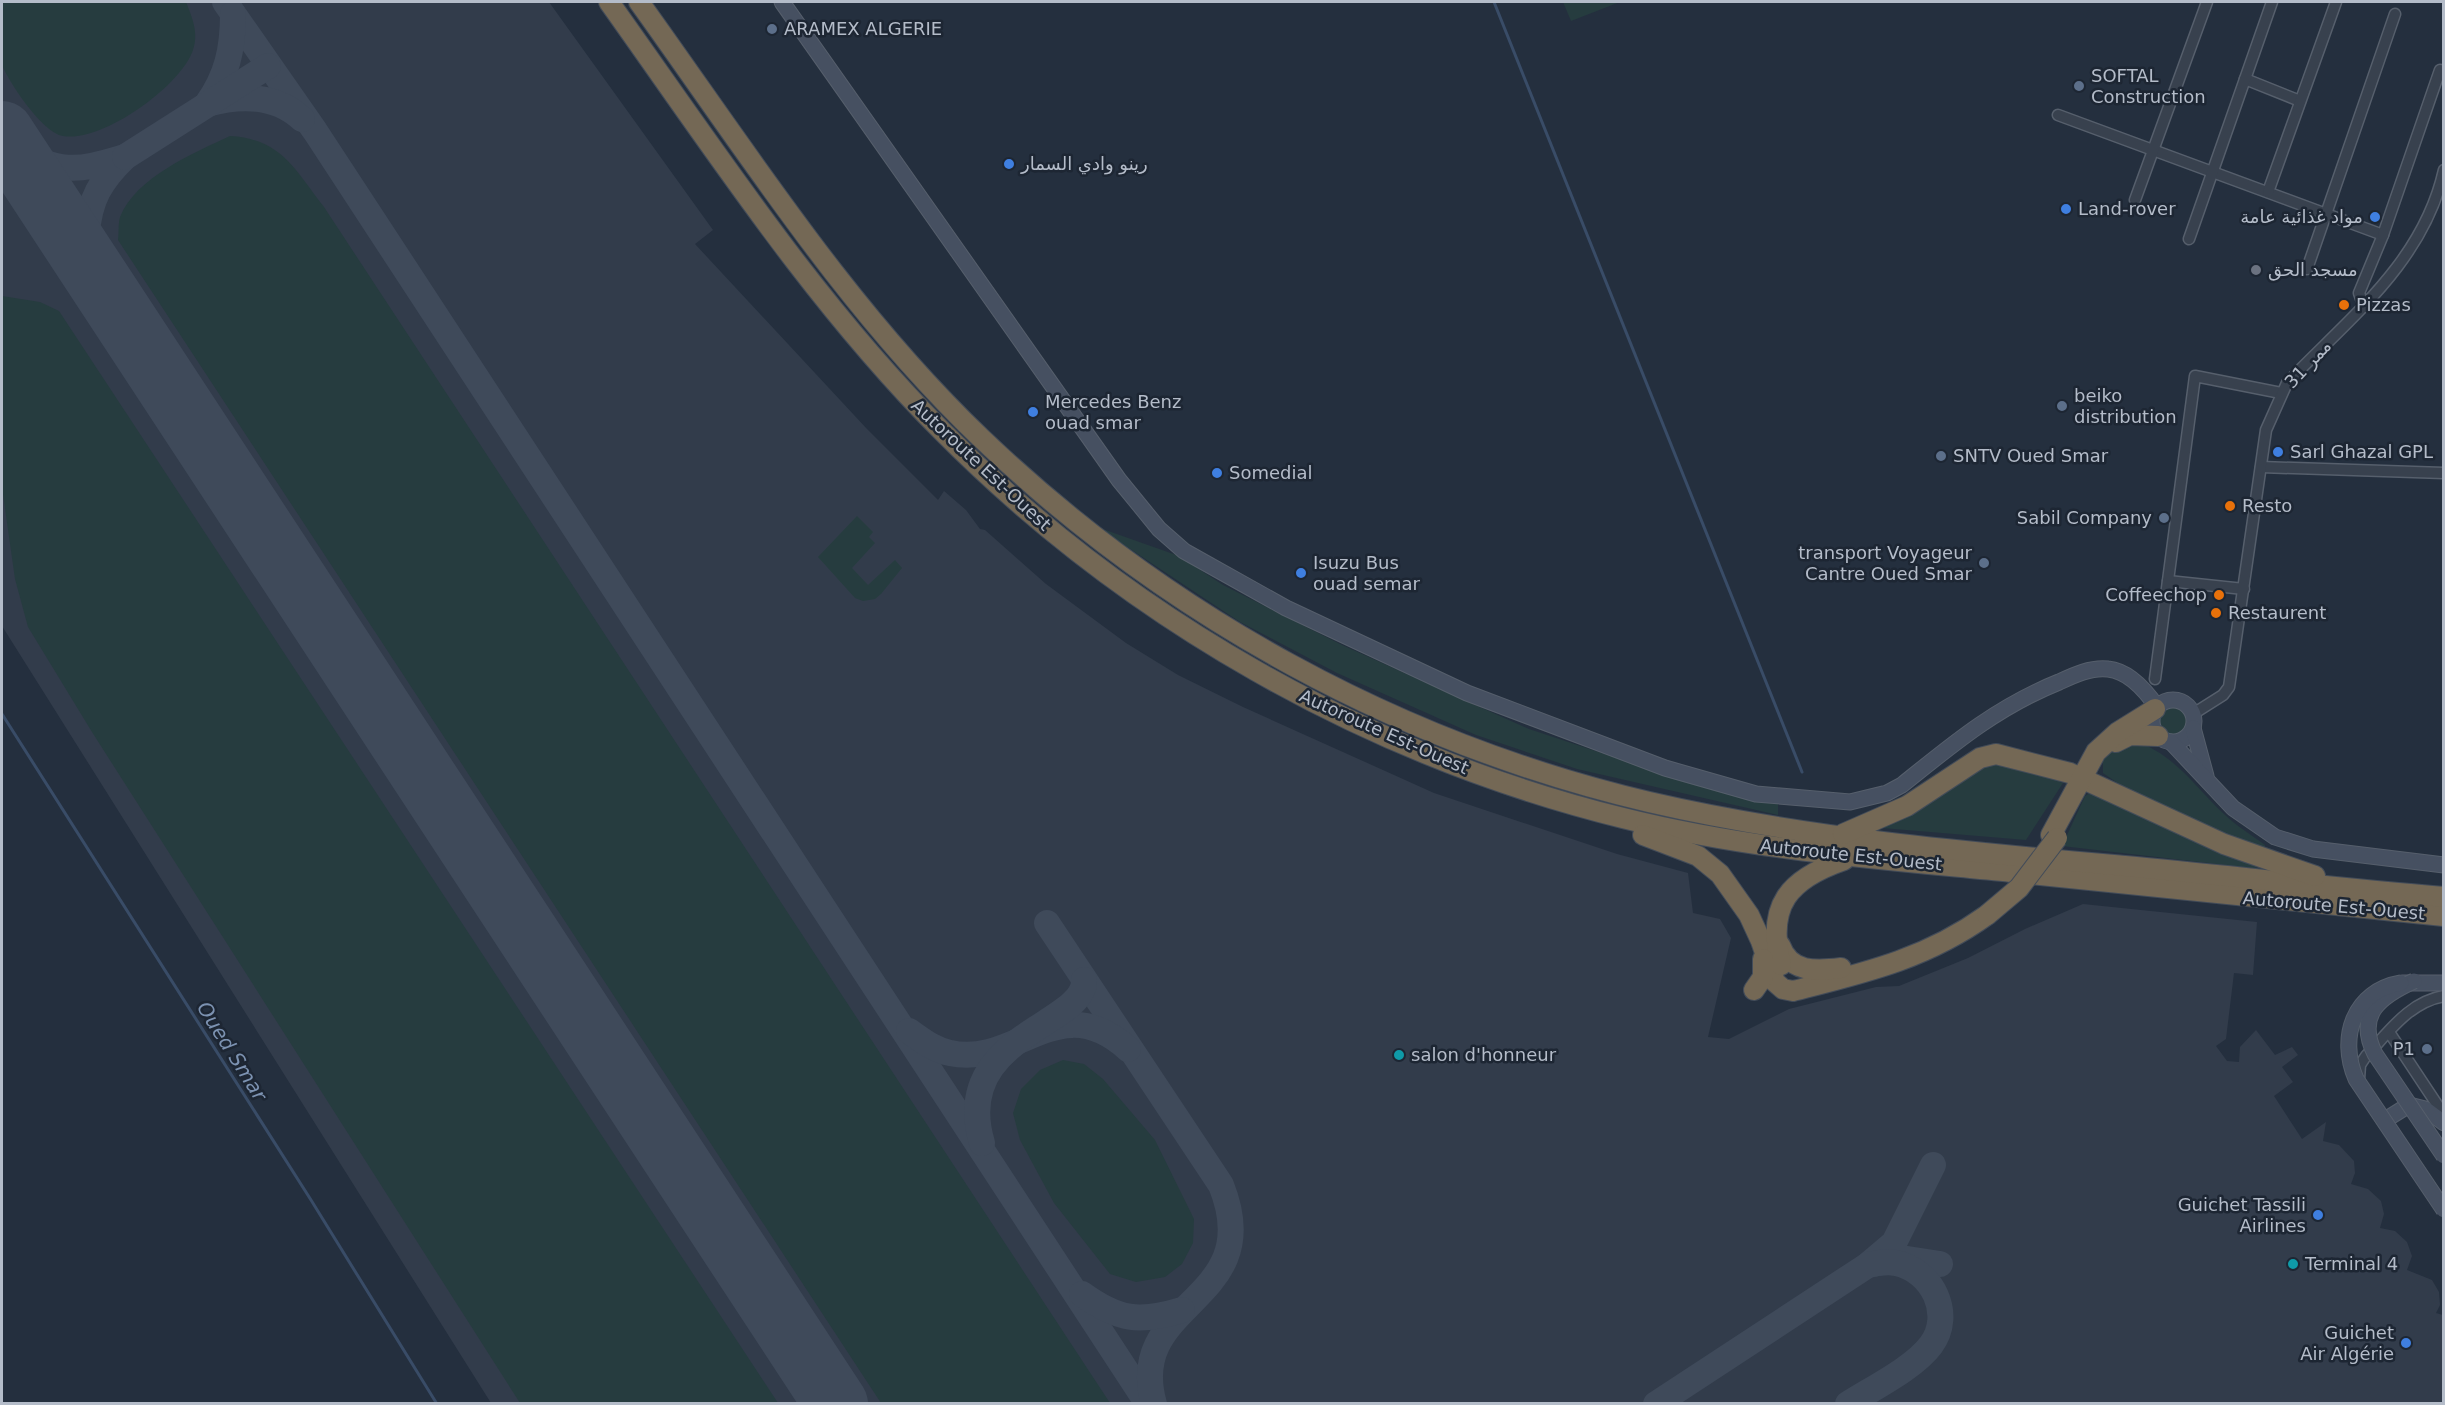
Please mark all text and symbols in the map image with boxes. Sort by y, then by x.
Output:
place label: ARAMEX ALGERIE [784,18,942,39]
marker: ARAMEX ALGERIE [765,22,779,36]
place label: SOFTAL Construction [2091,65,2206,107]
marker: SOFTAL Construction [2072,79,2086,93]
place label: رينو وادي السمار [1020,153,1148,175]
marker: رينو وادي السمار [1002,157,1016,171]
place label: Land-rover [2078,198,2176,219]
marker: Land-rover [2059,202,2073,216]
place label: مواد غذائية عامة [2240,206,2363,228]
marker: مواد غذائية عامة [2368,210,2382,224]
place label: مسجد الحق [2268,259,2358,281]
marker: مسجد الحق [2249,263,2263,277]
place label: Pizzas [2356,294,2411,315]
marker: Pizzas [2337,298,2351,312]
street label: ممر 31 [2280,335,2336,393]
place label: beiko distribution [2074,385,2177,427]
place label: Mercedes Benz ouad smar [1045,391,1181,433]
street label: Autoroute Est-Ouest [907,395,1055,535]
marker: beiko distribution [2055,399,2069,413]
marker: Mercedes Benz ouad smar [1026,405,1040,419]
place label: Sarl Ghazal GPL [2290,441,2433,462]
place label: SNTV Oued Smar [1953,445,2109,466]
marker: Sarl Ghazal GPL [2271,445,2285,459]
marker: SNTV Oued Smar [1934,449,1948,463]
place label: Somedial [1229,462,1313,483]
marker: Somedial [1210,466,1224,480]
place label: Resto [2242,495,2292,516]
marker: Resto [2223,499,2237,513]
place label: Sabil Company [2017,507,2152,528]
marker: Sabil Company [2157,511,2171,525]
place label: transport Voyageur Cantre Oued Smar [1798,542,1973,584]
place label: Isuzu Bus ouad semar [1313,552,1421,594]
marker: transport Voyageur Cantre Oued Smar [1977,556,1991,570]
marker: Isuzu Bus ouad semar [1294,566,1308,580]
place label: Coffeechop [2105,584,2207,605]
marker: Coffeechop [2212,588,2226,602]
place label: Restaurent [2228,602,2326,623]
marker: Restaurent [2209,606,2223,620]
street label: Autoroute Est-Ouest [1296,685,1472,778]
street label: Autoroute Est-Ouest [1759,834,1943,875]
street label: Autoroute Est-Ouest [2242,887,2426,924]
water label: Oued Smar [192,997,273,1107]
place label: P1 [2393,1038,2415,1059]
marker: P1 [2420,1042,2434,1056]
place label: salon d'honneur [1411,1044,1557,1065]
marker: salon d'honneur [1392,1048,1406,1062]
place label: Guichet Tassili Airlines [2178,1194,2306,1236]
marker: Guichet Tassili Airlines [2311,1208,2325,1222]
place label: Terminal 4 [2304,1253,2398,1274]
marker: Terminal 4 [2286,1257,2300,1271]
place label: Guichet Air Algérie [2300,1322,2394,1364]
marker: Guichet Air Algérie [2399,1336,2413,1350]

